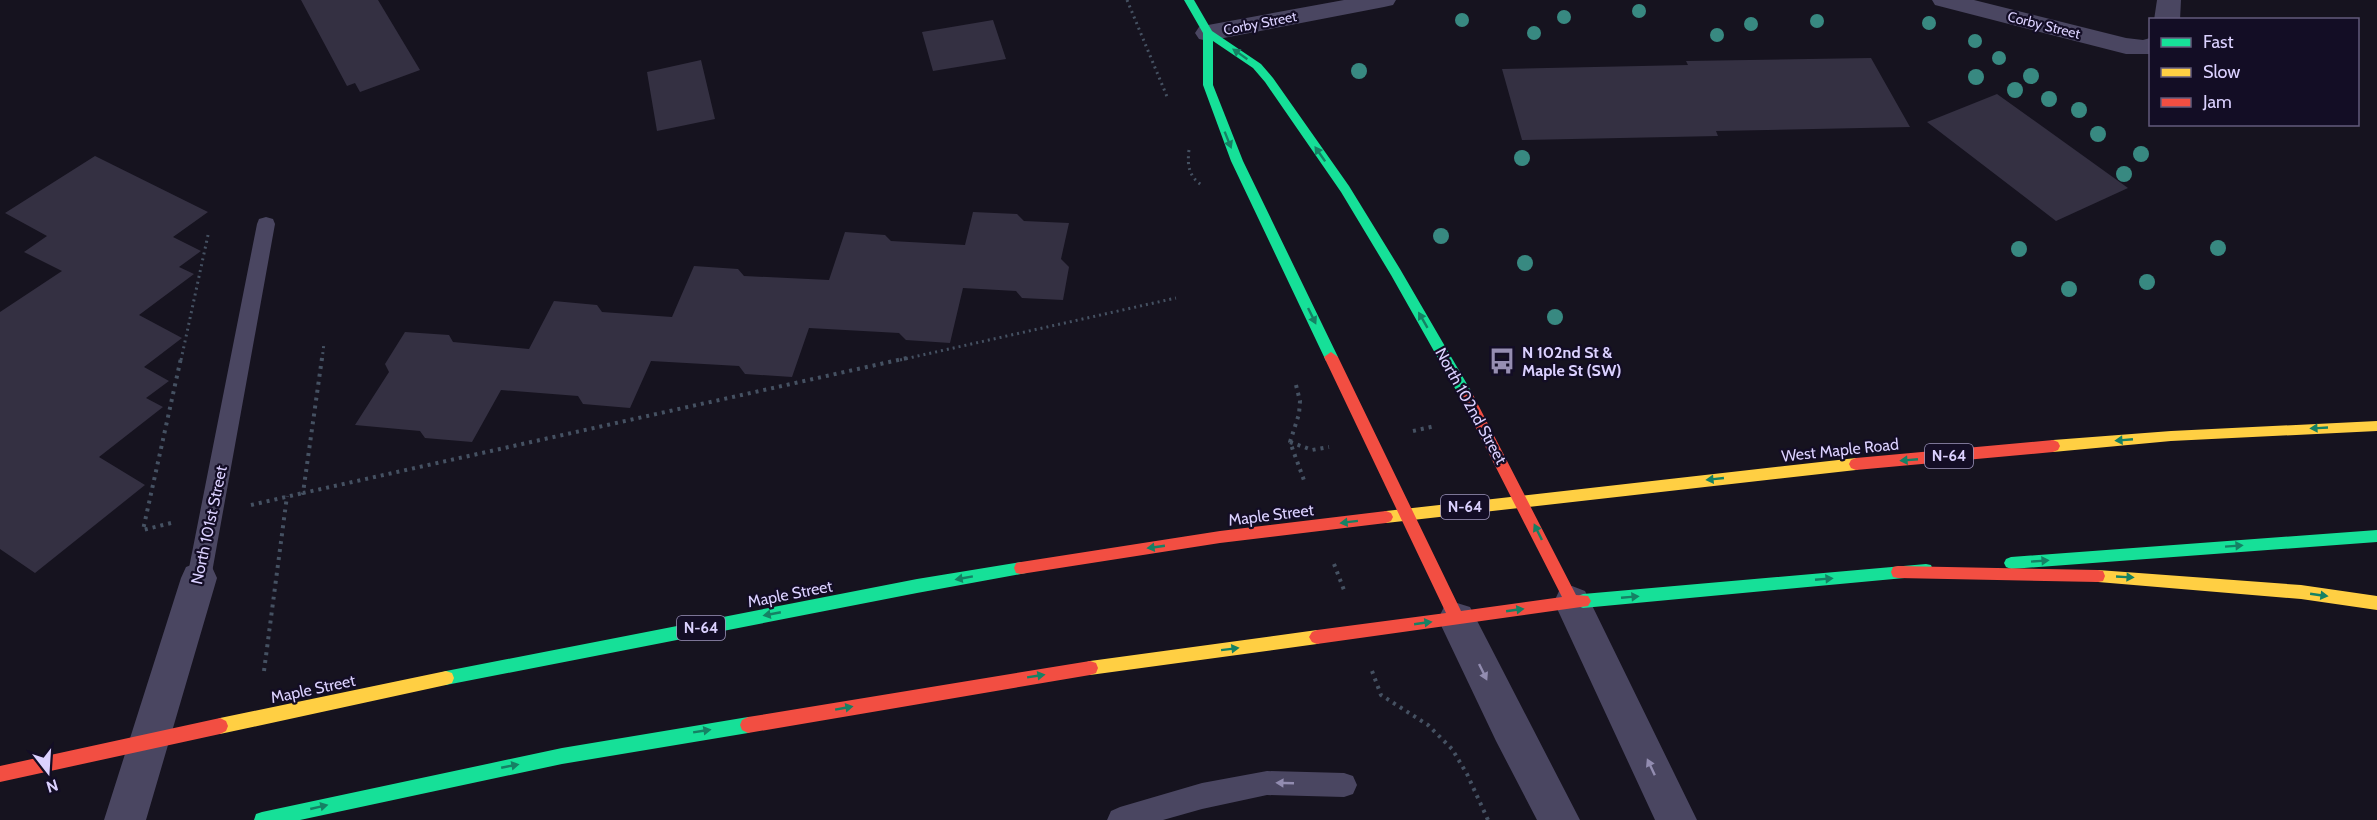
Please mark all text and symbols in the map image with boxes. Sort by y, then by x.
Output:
street label: Corby Street [1222,7,1298,39]
street label: Corby Street [2006,7,2083,43]
legend [2149,18,2359,126]
text: Fast [2203,31,2234,53]
one-way arrow [1233,48,1249,60]
text: Slow [2203,61,2240,83]
text: Jam [2202,91,2232,113]
one-way arrow [1223,131,1233,149]
one-way arrow [1314,147,1326,163]
one-way arrow [1307,307,1317,324]
one-way arrow [1418,312,1429,328]
place label: N 102nd St & Maple St (SW) [1522,343,1622,380]
street label: North 102nd Street [1431,345,1511,468]
bus stop icon: N 102nd St & Maple St (SW) [1487,346,1517,376]
one-way arrow [2309,424,2328,433]
street label: West Maple Road [1780,434,1900,466]
one-way arrow [2114,435,2133,445]
road number: N-64 [1925,444,1973,468]
one-way arrow [1899,455,1918,464]
street label: North 101st Street [187,463,231,586]
one-way arrow [1705,475,1724,484]
road number: N-64 [1441,495,1489,519]
street label: Maple Street [1227,500,1315,530]
one-way arrow [1340,517,1359,527]
one-way arrow [1533,523,1543,541]
one-way arrow [2224,541,2243,550]
one-way arrow [1146,542,1165,551]
one-way arrow [2030,556,2049,566]
one-way arrow [2115,572,2134,581]
one-way arrow [954,574,973,583]
one-way arrow [1815,574,1834,584]
street label: Maple Street [746,576,835,612]
one-way arrow [2309,590,2328,599]
one-way arrow [1621,592,1640,602]
one-way arrow [1505,606,1524,615]
one-way arrow [762,610,781,619]
road number: N-64 [677,616,725,640]
one-way arrow [1413,619,1432,628]
one-way arrow [1220,644,1239,653]
one-way arrow [1478,663,1487,680]
street label: Maple Street [269,671,358,707]
one-way arrow [1027,671,1046,680]
one-way arrow [835,703,854,712]
one-way arrow [693,727,712,736]
north arrow [18,742,78,802]
one-way arrow [1647,758,1656,775]
one-way arrow [501,761,520,770]
text: N [44,775,60,797]
one-way arrow [1276,778,1295,788]
one-way arrow [310,801,329,811]

